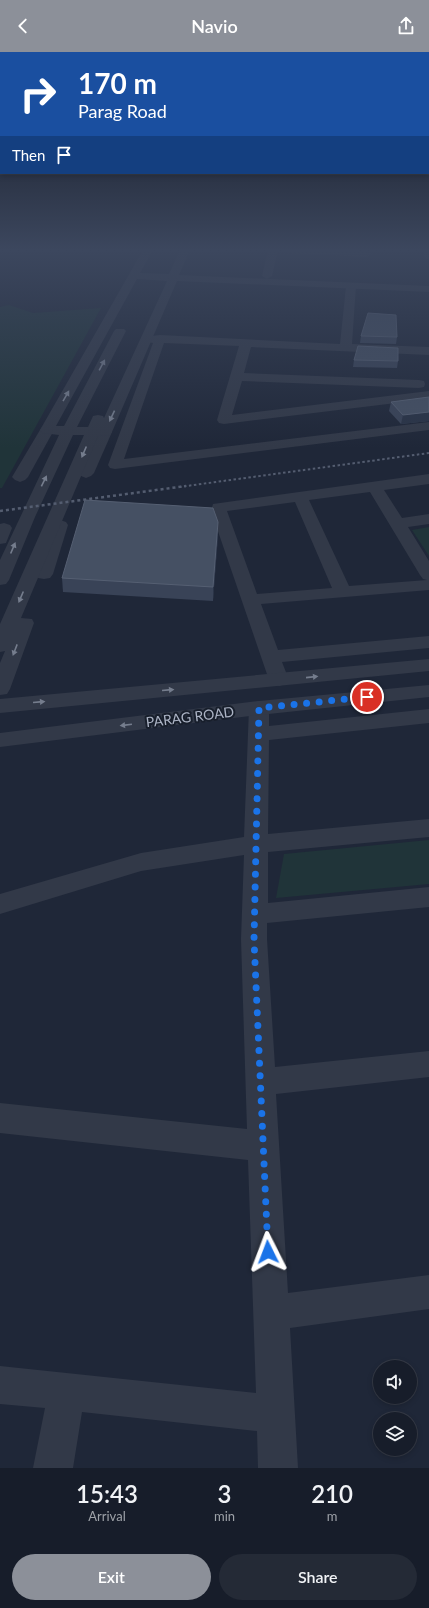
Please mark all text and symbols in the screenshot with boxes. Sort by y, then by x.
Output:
icon: back [12,15,34,37]
text: Navio [191,15,238,37]
icon: share [395,15,417,37]
text: 170 m [78,66,157,100]
icon: right [12,68,64,120]
text: Parag Road [78,100,167,122]
icon: arrive [53,144,75,166]
text: Then [12,146,45,164]
one-way arrow [99,359,105,370]
one-way arrow [63,390,70,402]
one-way arrow [109,410,115,421]
one-way arrow [80,447,86,459]
one-way arrow [41,475,47,487]
one-way arrow [11,542,17,554]
one-way arrow [18,592,24,603]
one-way arrow [12,644,18,656]
one-way arrow [306,673,318,680]
pin [350,680,384,714]
icon: arrive [356,686,378,708]
one-way arrow [162,687,174,694]
one-way arrow [33,699,45,706]
street label: PARAG ROAD [145,703,235,730]
one-way arrow [120,722,132,728]
position arrow [247,1231,289,1273]
map controls [373,1360,417,1456]
button: sound [373,1360,417,1404]
button: layers [373,1412,417,1456]
text: 15:43 [76,1479,138,1508]
text: 3 [218,1479,231,1508]
text: 210 [311,1479,353,1508]
text: Arrival [88,1508,126,1524]
text: min [214,1508,235,1524]
text: m [327,1508,337,1524]
button: Exit [12,1554,211,1600]
button: Share [219,1554,417,1600]

